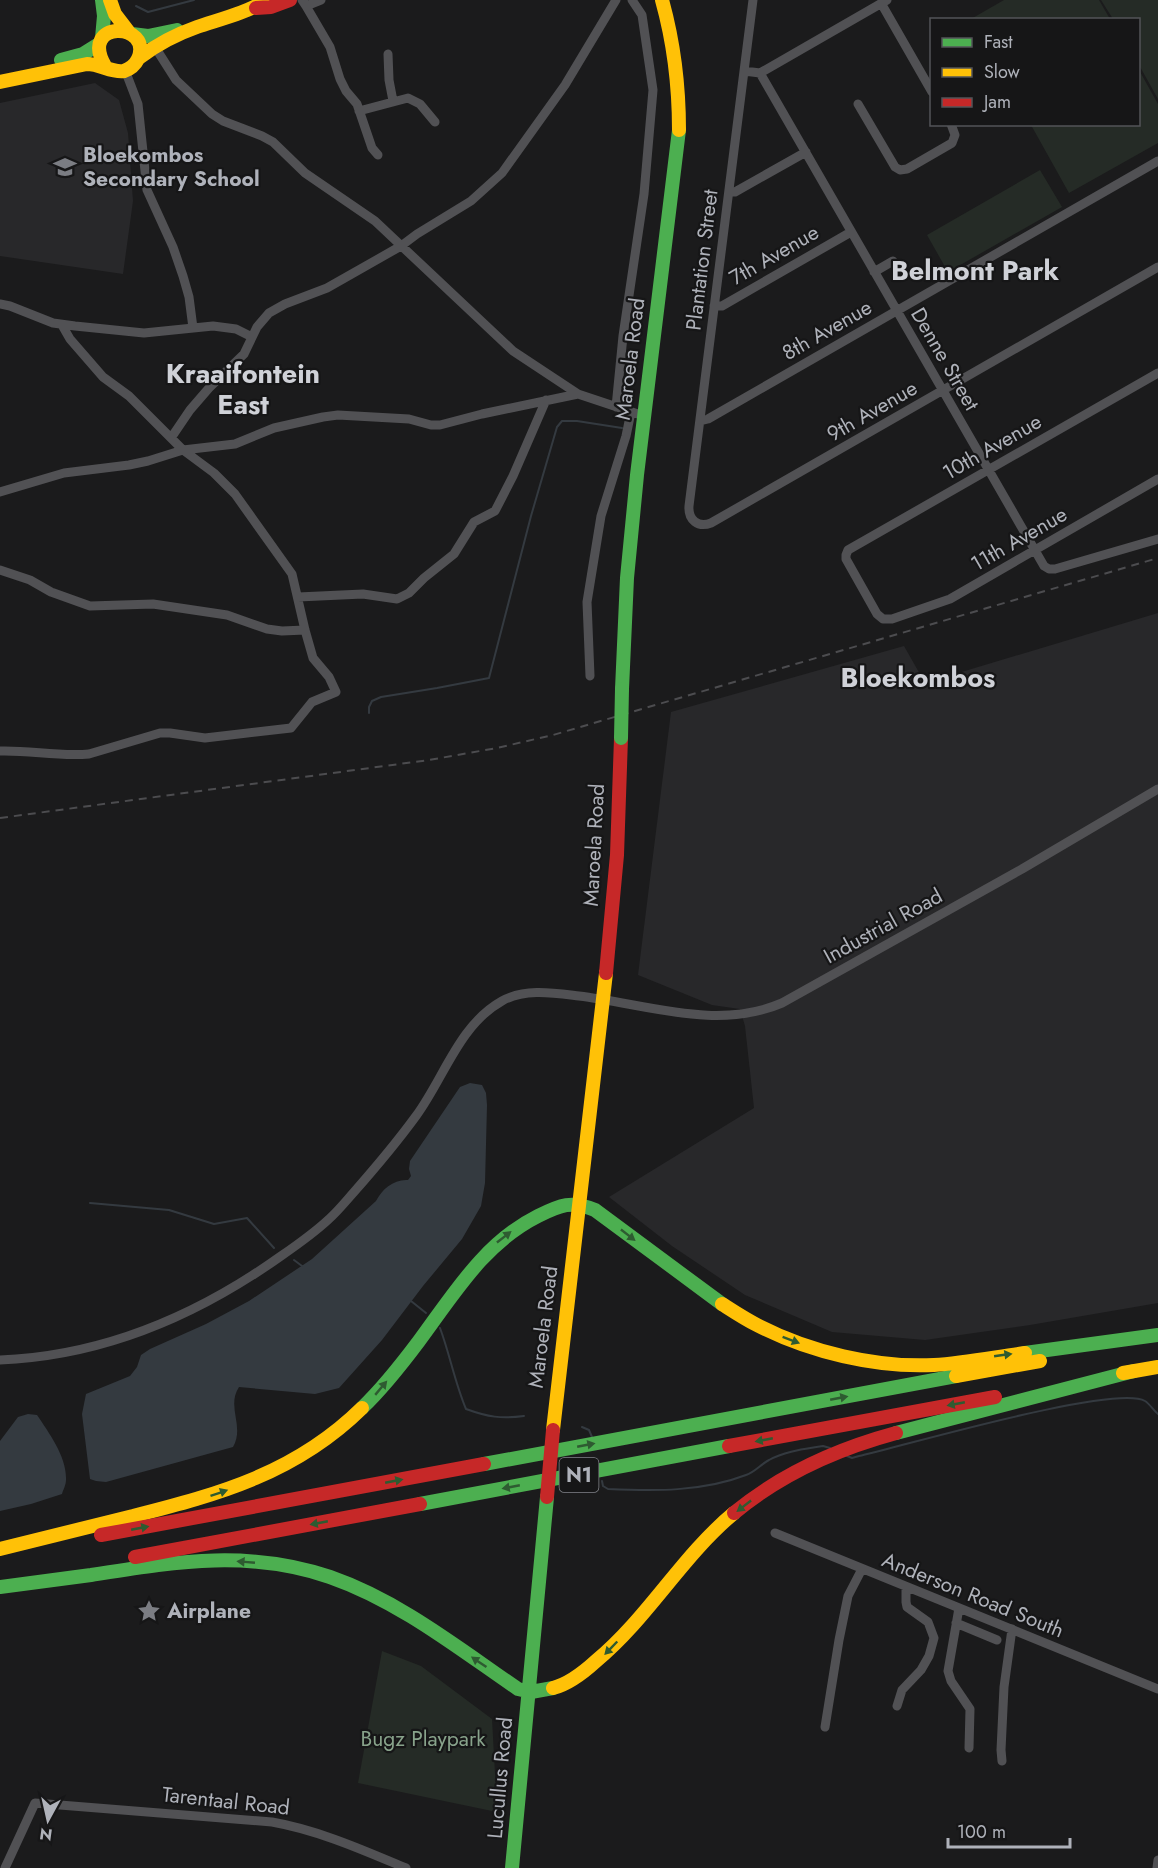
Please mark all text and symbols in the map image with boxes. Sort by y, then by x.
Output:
legend [930,18,1140,126]
text: Fast [984,29,1013,55]
text: Slow [984,59,1021,85]
text: Jam [982,89,1011,115]
place label: Bloekombos Secondary School [83,140,260,194]
school or university icon: Bloekombos Secondary School [52,154,78,180]
street label: Plantation Street [678,188,726,332]
street label: 7th Avenue [724,217,824,293]
district label: Belmont Park [891,251,1060,290]
street label: 8th Avenue [777,292,878,368]
street label: Maroela Road [608,296,652,422]
street label: Denne Street [903,302,987,416]
district label: Kraaifontein East [166,354,320,424]
street label: 9th Avenue [821,373,923,449]
street label: 10th Avenue [937,406,1047,487]
street label: 11th Avenue [965,499,1073,579]
district label: Bloekombos [841,658,995,697]
street label: Maroela Road [576,783,612,907]
street label: Industrial Road [818,881,948,971]
one-way arrow [621,1228,636,1240]
one-way arrow [496,1232,511,1244]
street label: Maroela Road [521,1264,565,1390]
one-way arrow [783,1335,801,1345]
one-way arrow [994,1351,1013,1360]
one-way arrow [374,1381,387,1396]
one-way arrow [830,1393,849,1402]
one-way arrow [946,1400,965,1409]
one-way arrow [755,1436,774,1445]
one-way arrow [576,1440,595,1449]
road number: N1 [560,1458,598,1492]
one-way arrow [384,1476,403,1485]
one-way arrow [501,1483,520,1492]
one-way arrow [210,1487,228,1497]
one-way arrow [736,1499,752,1512]
one-way arrow [309,1519,328,1528]
one-way arrow [131,1523,150,1532]
street label: Anderson Road South [878,1545,1068,1645]
one-way arrow [237,1557,256,1566]
place label: Airplane [166,1596,251,1626]
place icon: Airplane [136,1598,162,1624]
one-way arrow [605,1641,619,1655]
one-way arrow [471,1657,488,1668]
street label: Lucullus Road [480,1716,520,1840]
park label: Bugz Playpark [361,1724,486,1754]
street label: Tarentaal Road [161,1779,291,1823]
north arrow [18,1790,78,1850]
scale bar [948,1811,1070,1849]
text: 100 m [957,1819,1006,1845]
text: N [38,1822,54,1847]

